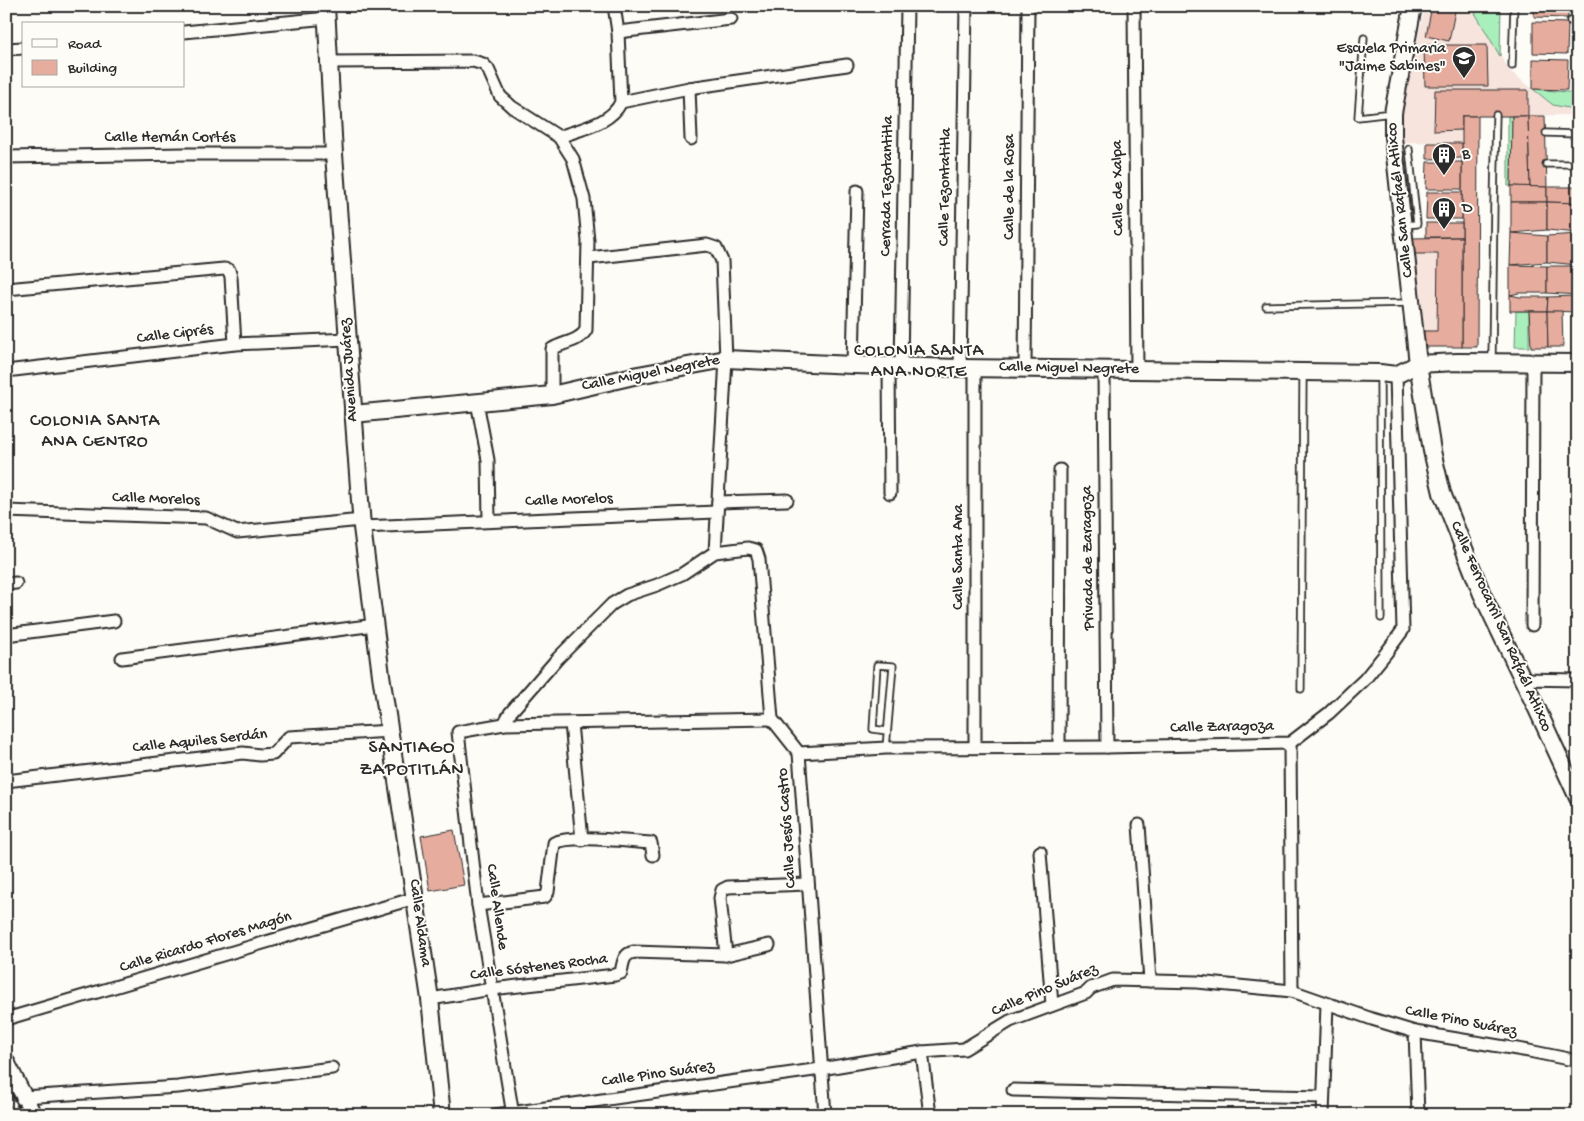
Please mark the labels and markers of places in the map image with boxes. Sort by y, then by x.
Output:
place label: Escuela Primaria "Jaime Sabines" [1337,40,1447,77]
school or university icon: Escuela Primaria "Jaime Sabines" [1451,45,1477,79]
building icon: B [1431,142,1457,176]
place label: B [1461,146,1471,165]
building icon: D [1431,196,1457,230]
place label: D [1461,200,1473,219]

